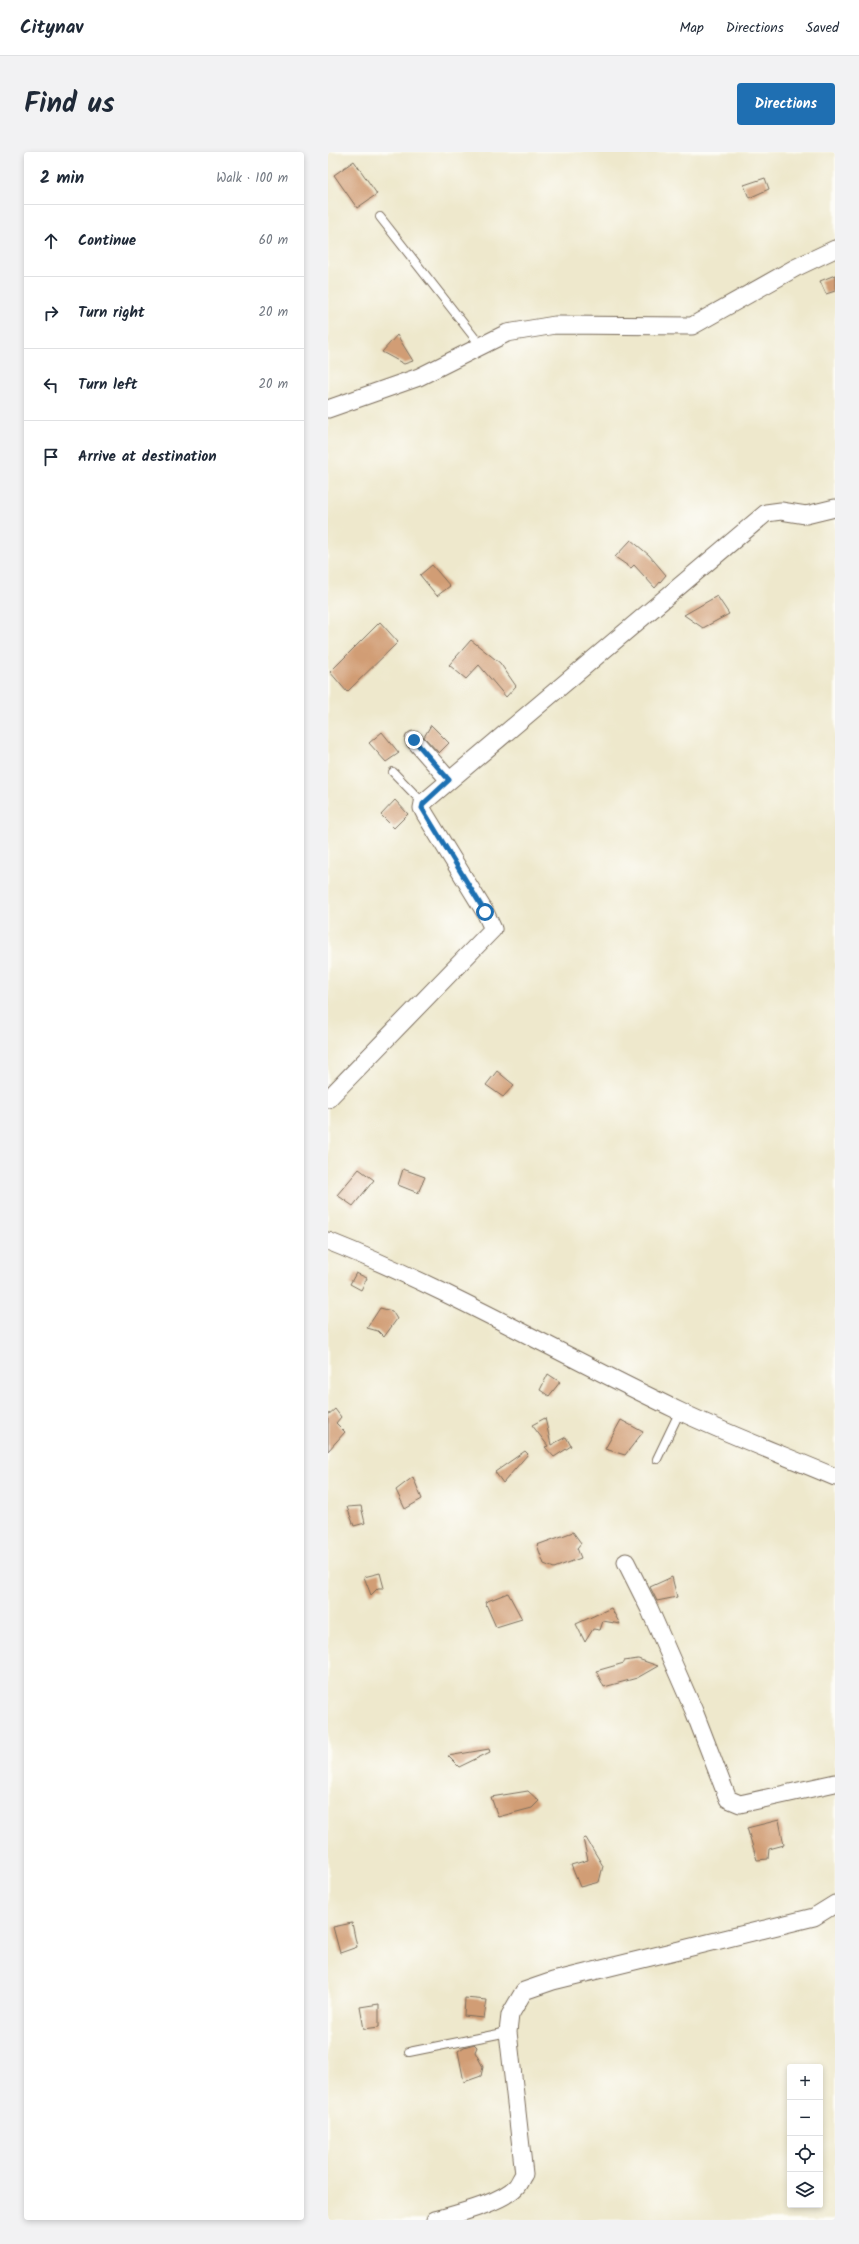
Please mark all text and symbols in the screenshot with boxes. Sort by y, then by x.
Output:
text: Citynav [20,13,83,43]
text: Map [679,17,704,39]
text: Directions [726,17,784,39]
text: Saved [806,17,839,39]
text: Find us [24,82,115,127]
button: Directions [737,83,835,125]
text: 2 min [40,165,84,192]
text: Walk · 100 m [216,168,288,189]
text: Continue [78,229,136,253]
icon: ahead [40,230,62,252]
text: 60 m [259,230,288,251]
text: Turn right [78,301,145,325]
icon: right [40,302,62,324]
text: 20 m [258,302,288,323]
text: Turn left [78,373,138,397]
icon: left [40,374,62,396]
text: 20 m [258,374,288,395]
text: Arrive at destination [78,445,217,469]
icon: arrive [40,446,62,468]
route end [405,731,423,749]
route start [476,903,494,921]
map controls [787,2064,823,2208]
button: + [787,2064,823,2100]
button: − [787,2100,823,2136]
button: locate [787,2136,823,2172]
button: layers [787,2172,823,2208]

